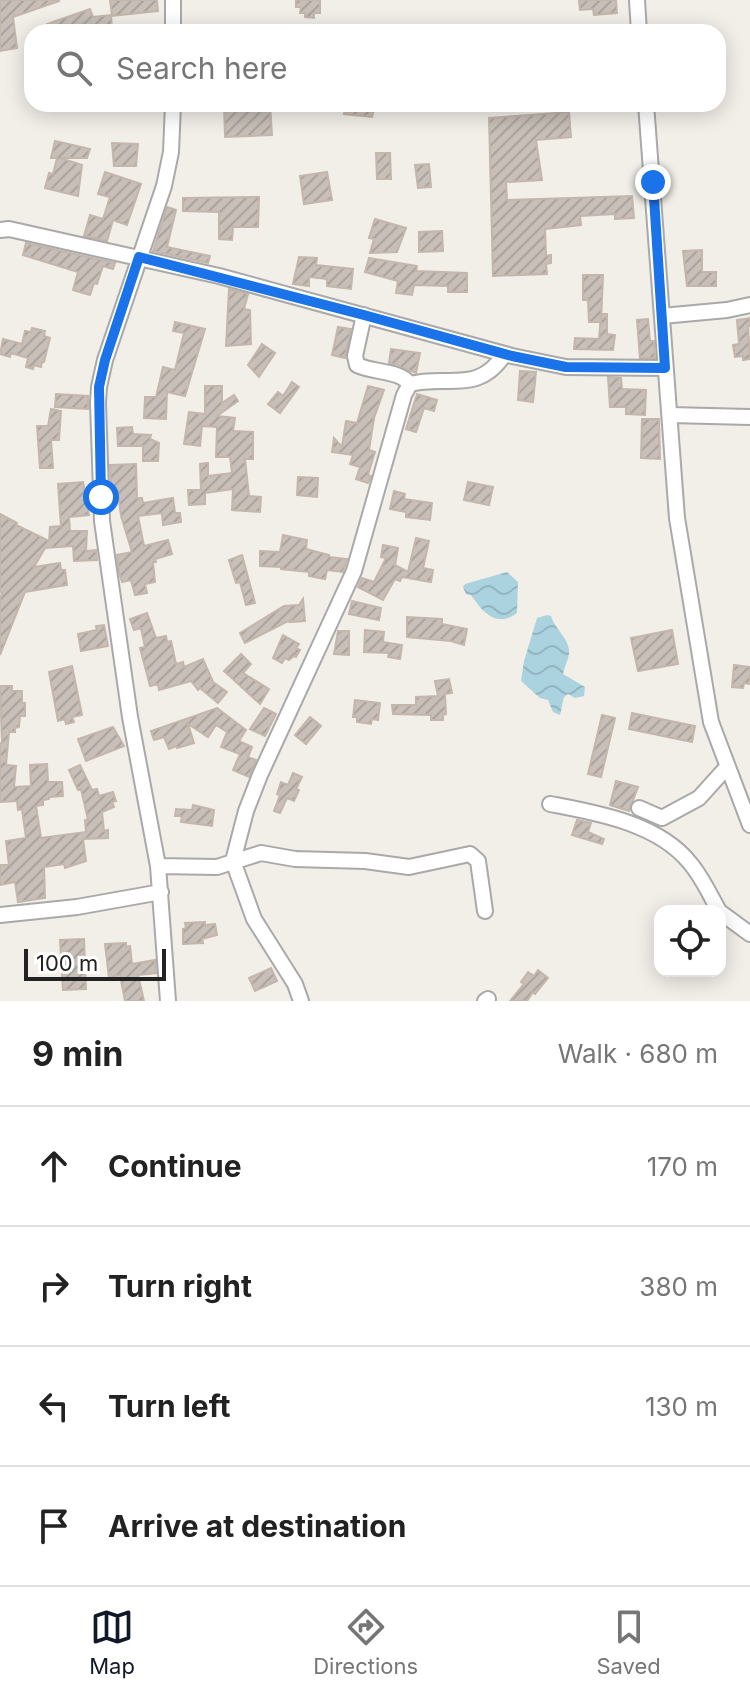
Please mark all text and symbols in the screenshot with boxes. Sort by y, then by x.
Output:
search box [24,24,726,112]
icon: search [52,46,96,90]
text: Search here [116,50,288,86]
route end [635,164,671,200]
route start [83,479,119,515]
map controls [654,905,726,977]
button: locate [654,905,726,977]
scale bar [24,945,166,981]
text: 100 m [36,950,98,976]
text: 9 min [32,1033,124,1074]
text: Walk · 680 m [558,1038,718,1069]
icon: ahead [32,1144,76,1188]
text: Continue [108,1148,242,1184]
text: 170 m [647,1151,718,1182]
icon: right [32,1264,76,1308]
text: Turn right [108,1268,252,1304]
text: 380 m [639,1271,718,1302]
icon: left [32,1384,76,1428]
text: Turn left [108,1388,230,1424]
text: 130 m [645,1391,718,1422]
icon: arrive [32,1504,76,1548]
text: Arrive at destination [108,1508,406,1544]
tab: Map [89,1605,135,1679]
tab: Directions [313,1605,418,1679]
tab: Saved [596,1605,661,1679]

